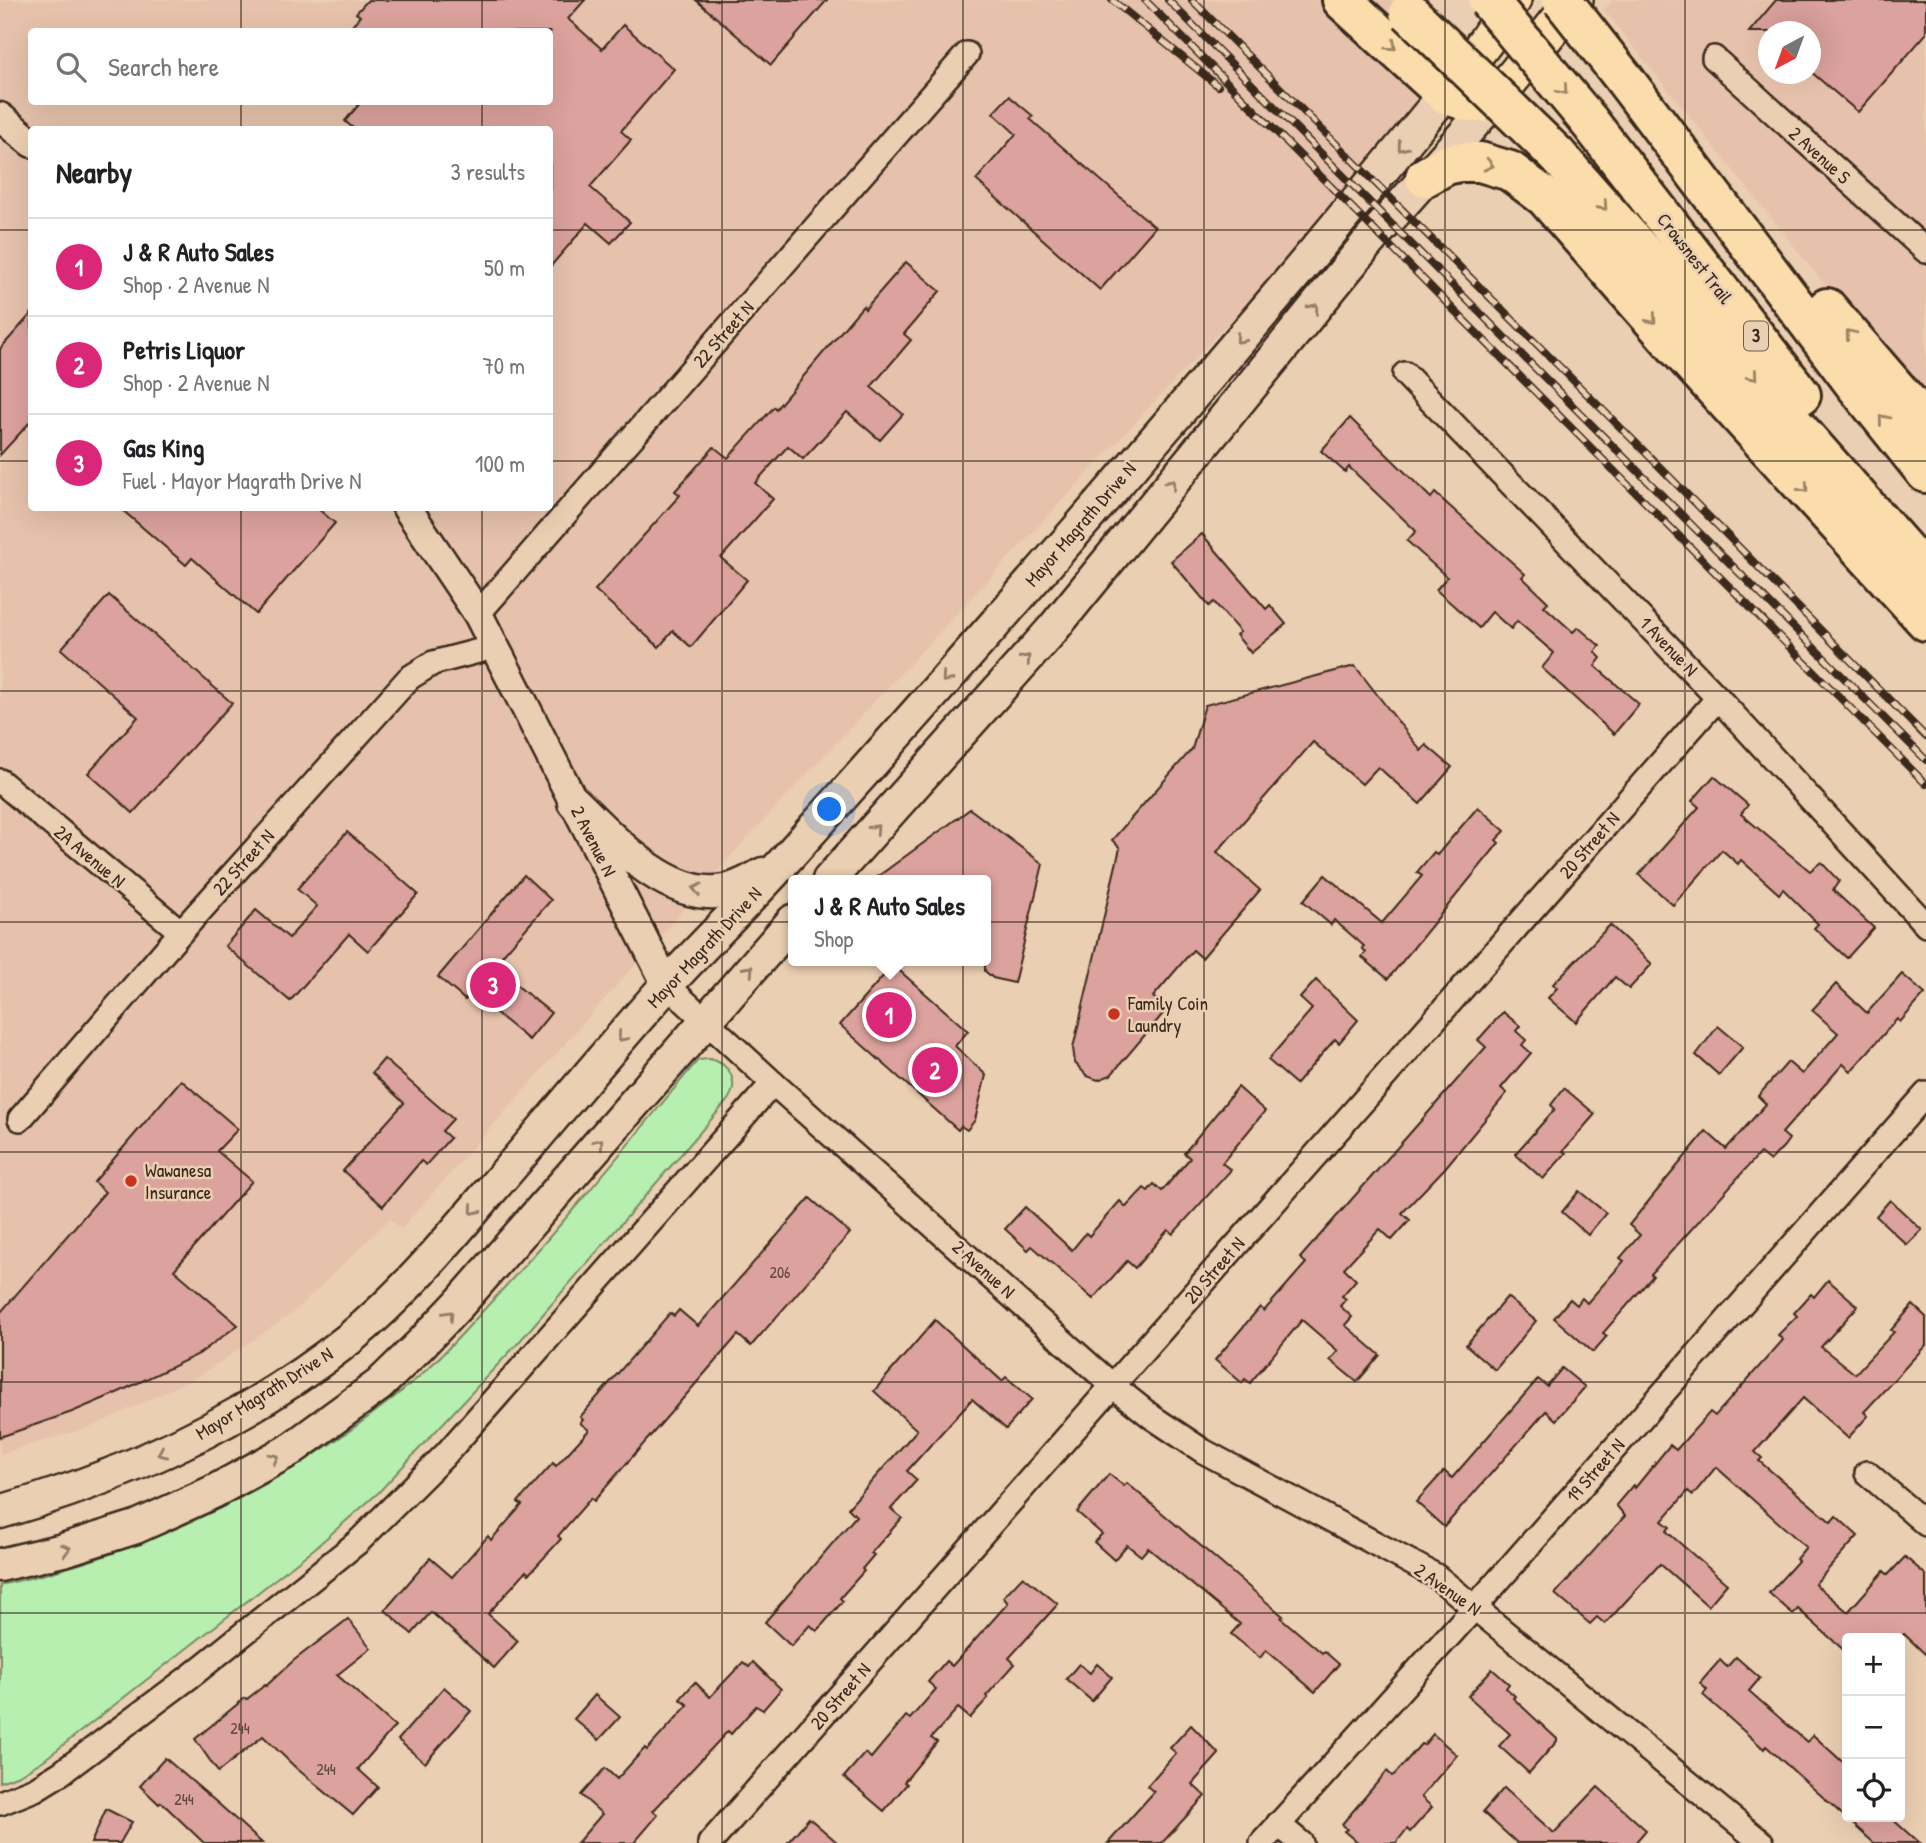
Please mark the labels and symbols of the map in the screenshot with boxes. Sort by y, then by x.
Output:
north arrow [1758,21,1821,84]
one-way arrow [1384,38,1397,50]
one-way arrow [1555,81,1567,94]
street label: 2 Avenue S [1784,120,1857,190]
one-way arrow [1398,138,1410,151]
one-way arrow [1483,156,1495,171]
one-way arrow [1594,198,1607,211]
street label: Crowsnest Trail [1651,207,1739,310]
street label: 22 Street N [687,295,759,373]
one-way arrow [1306,303,1319,315]
one-way arrow [1644,310,1656,323]
road number: 3 [1744,322,1768,350]
one-way arrow [1846,330,1858,343]
one-way arrow [1236,331,1248,344]
one-way arrow [1745,368,1757,381]
one-way arrow [1879,415,1892,427]
street label: Mayor Magrath Drive N [1019,456,1141,592]
one-way arrow [1162,479,1175,491]
one-way arrow [1796,480,1808,493]
street label: 1 Avenue N [1634,610,1704,682]
one-way arrow [1018,655,1030,668]
one-way arrow [942,669,954,682]
your location [812,792,846,826]
street label: 2 Avenue N [565,801,623,881]
street label: 20 Street N [1553,806,1625,884]
street label: 2A Avenue N [49,819,131,893]
street label: 22 Street N [206,823,280,901]
one-way arrow [866,824,879,837]
street label: Mayor Magrath Drive N [641,881,767,1013]
one-way arrow [691,882,703,897]
pin: 3 [470,959,516,1011]
one-way arrow [741,966,753,979]
pin: 1 [866,989,912,1041]
place label: Family Coin Laundry [1127,990,1208,1038]
marker: Family Coin Laundry [1106,1006,1122,1022]
one-way arrow [618,1029,630,1042]
pin: 2 [912,1044,958,1096]
one-way arrow [591,1138,603,1151]
place label: Wawanesa Insurance [145,1157,212,1205]
marker: Wawanesa Insurance [123,1173,139,1189]
one-way arrow [470,1202,482,1215]
street label: 20 Street N [1178,1231,1250,1309]
street label: 2 Avenue N [947,1234,1021,1304]
house number: 206 [769,1261,791,1283]
one-way arrow [441,1310,454,1323]
street label: Mayor Magrath Drive N [190,1340,338,1446]
street label: 19 Street N [1560,1432,1630,1508]
one-way arrow [157,1444,169,1458]
one-way arrow [267,1453,279,1466]
one-way arrow [60,1542,72,1557]
street label: 2 Avenue N [1409,1557,1487,1621]
street label: 20 Street N [804,1657,876,1735]
house number: 244 [230,1717,250,1739]
house number: 244 [316,1758,336,1780]
house number: 244 [174,1788,194,1810]

